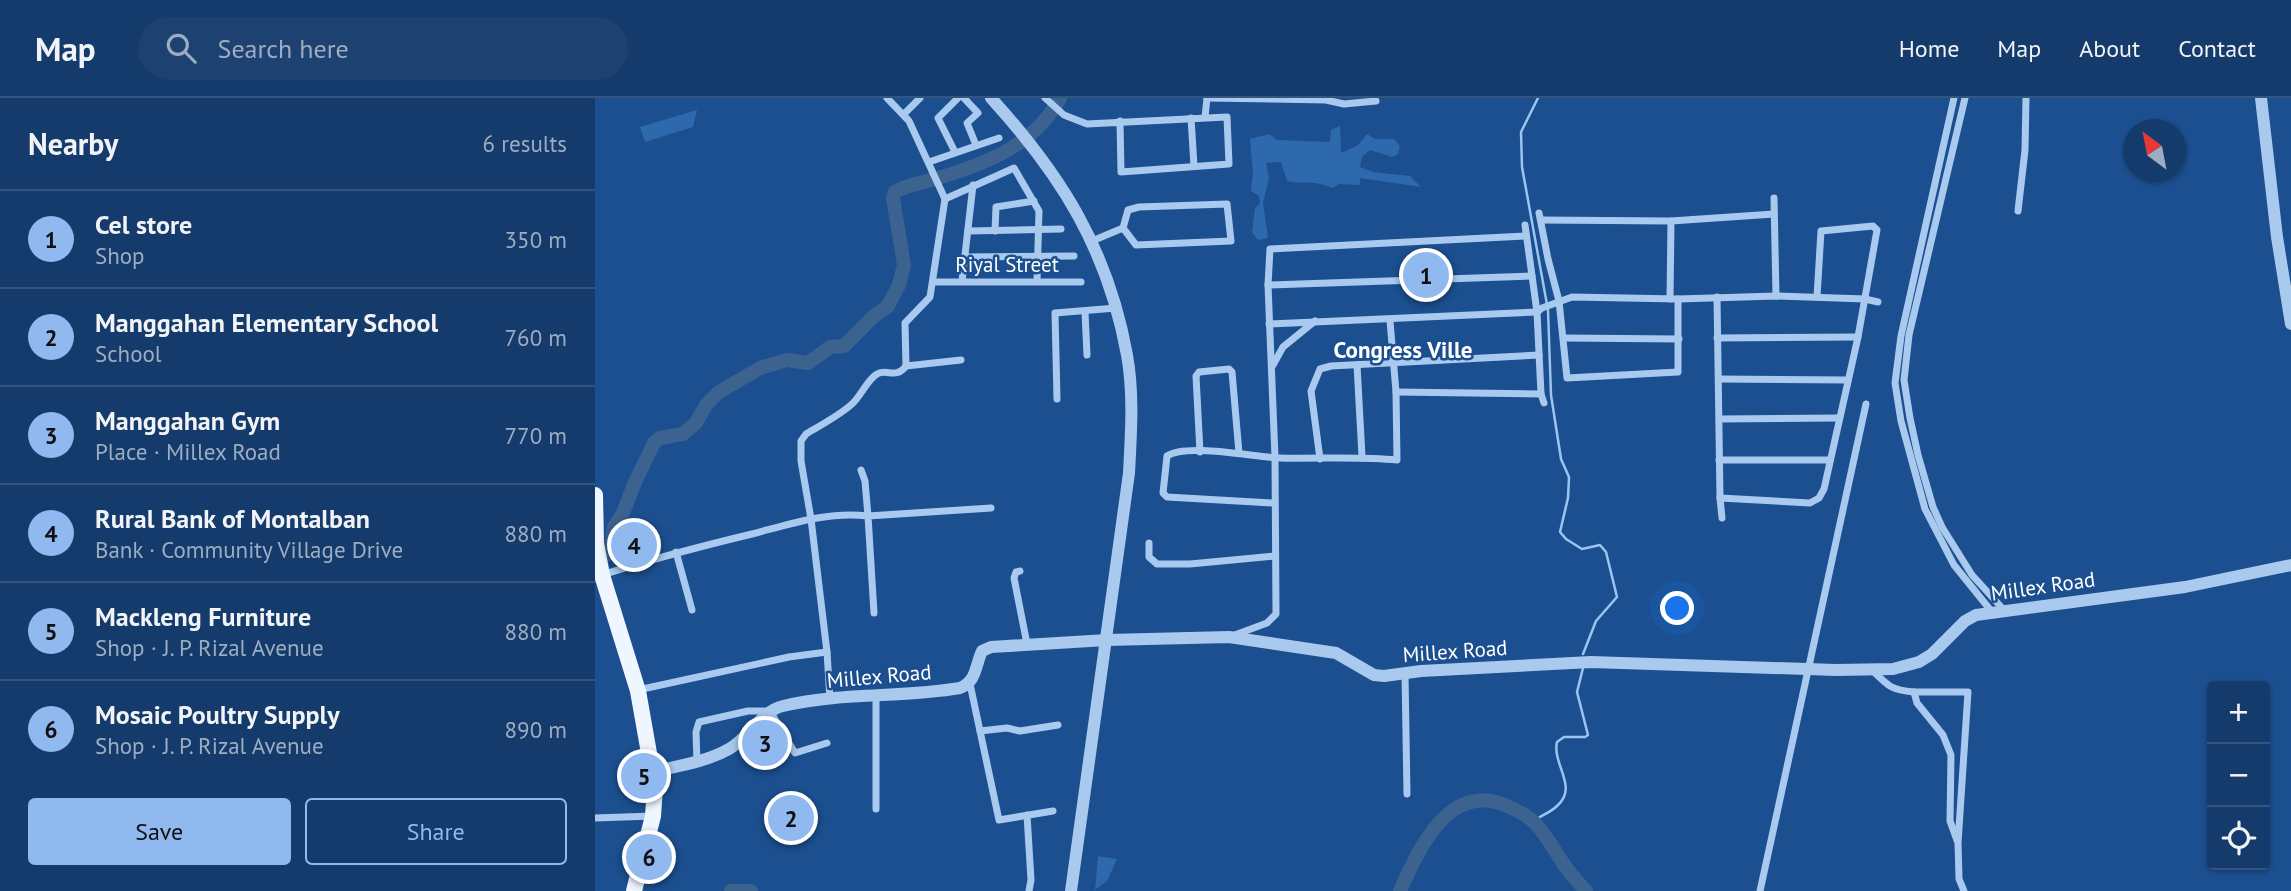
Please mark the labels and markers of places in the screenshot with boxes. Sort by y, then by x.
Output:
pin: 1 [1403,249,1449,301]
pin: 4 [611,519,657,571]
pin: 3 [742,717,788,769]
pin: 5 [621,750,667,802]
pin: 2 [768,792,814,844]
pin: 6 [626,831,672,883]

